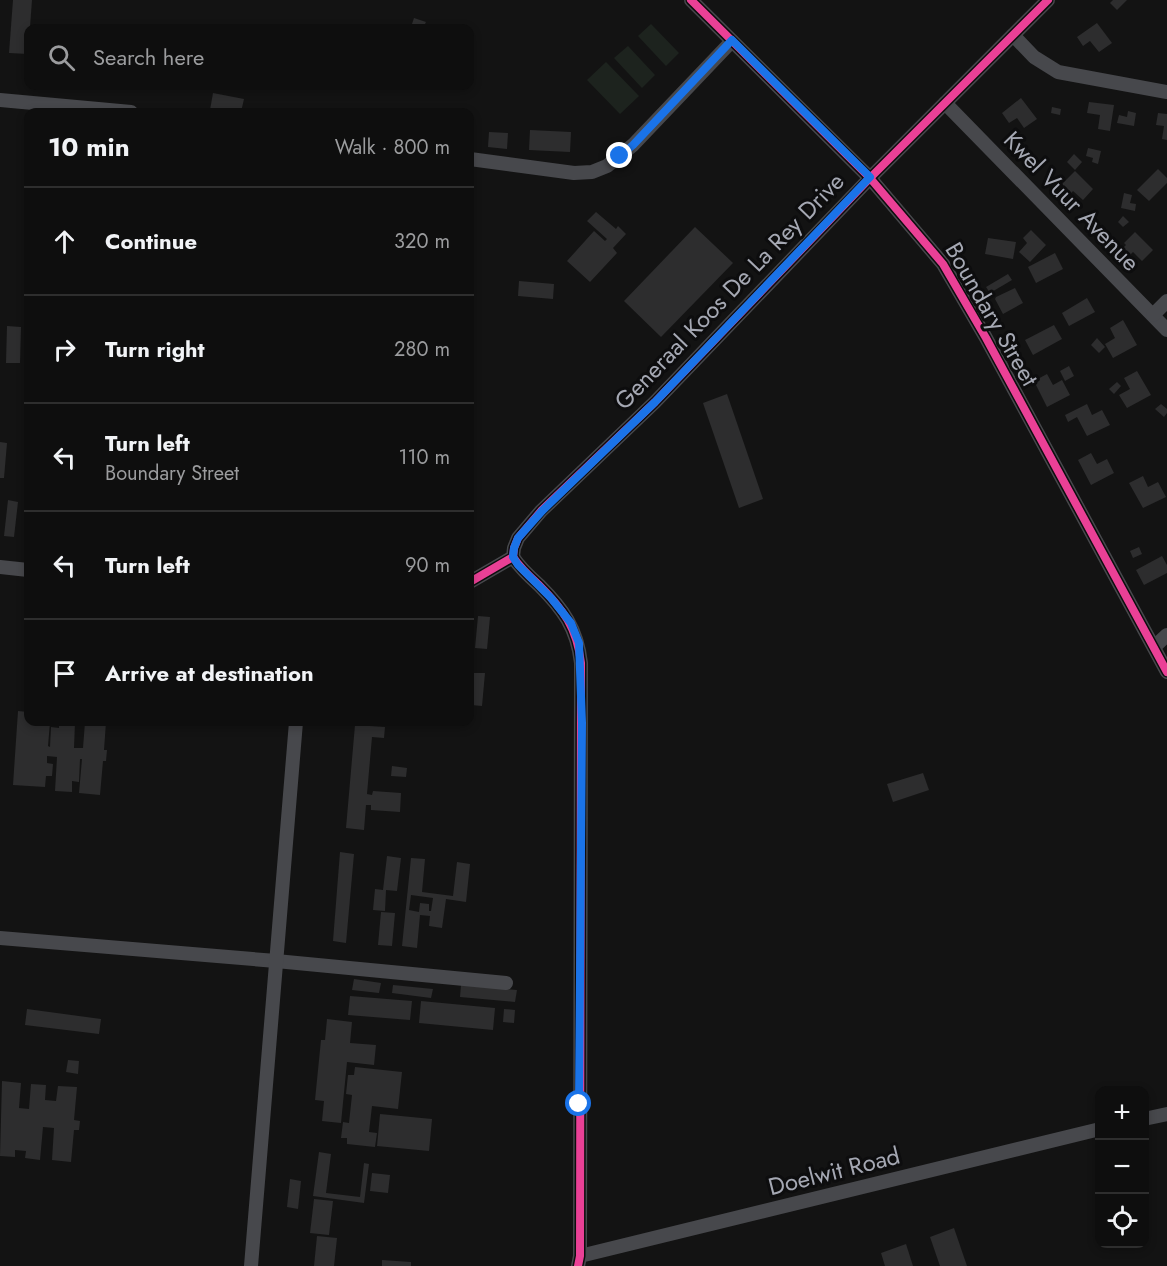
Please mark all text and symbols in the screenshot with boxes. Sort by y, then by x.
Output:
search box [24,24,474,90]
icon: search [45,41,78,74]
text: Search here [93,41,204,73]
street label: Kwel Vuur Avenue [996,123,1148,279]
text: 10 min [48,128,130,166]
text: Walk · 800 m [335,133,450,162]
route end [606,142,632,168]
street label: Generaal Koos De La Rey Drive [606,165,852,417]
icon: ahead [48,225,81,258]
text: Continue [105,225,197,257]
text: 320 m [394,227,450,256]
street label: Boundary Street [937,236,1047,393]
icon: right [48,333,81,366]
text: Turn right [105,333,205,365]
text: 280 m [394,335,450,364]
text: Turn left [105,427,190,459]
icon: left [48,441,81,474]
text: 110 m [398,443,450,472]
text: Boundary Street [105,459,239,488]
icon: left [48,549,81,582]
text: Turn left [105,549,190,581]
text: 90 m [405,551,450,580]
icon: arrive [48,657,81,690]
text: Arrive at destination [105,657,314,689]
map controls [1095,1086,1149,1248]
button: + [1095,1086,1149,1140]
route start [565,1090,591,1116]
street label: Doelwit Road [764,1138,904,1204]
button: − [1095,1140,1149,1194]
button: locate [1095,1194,1149,1248]

